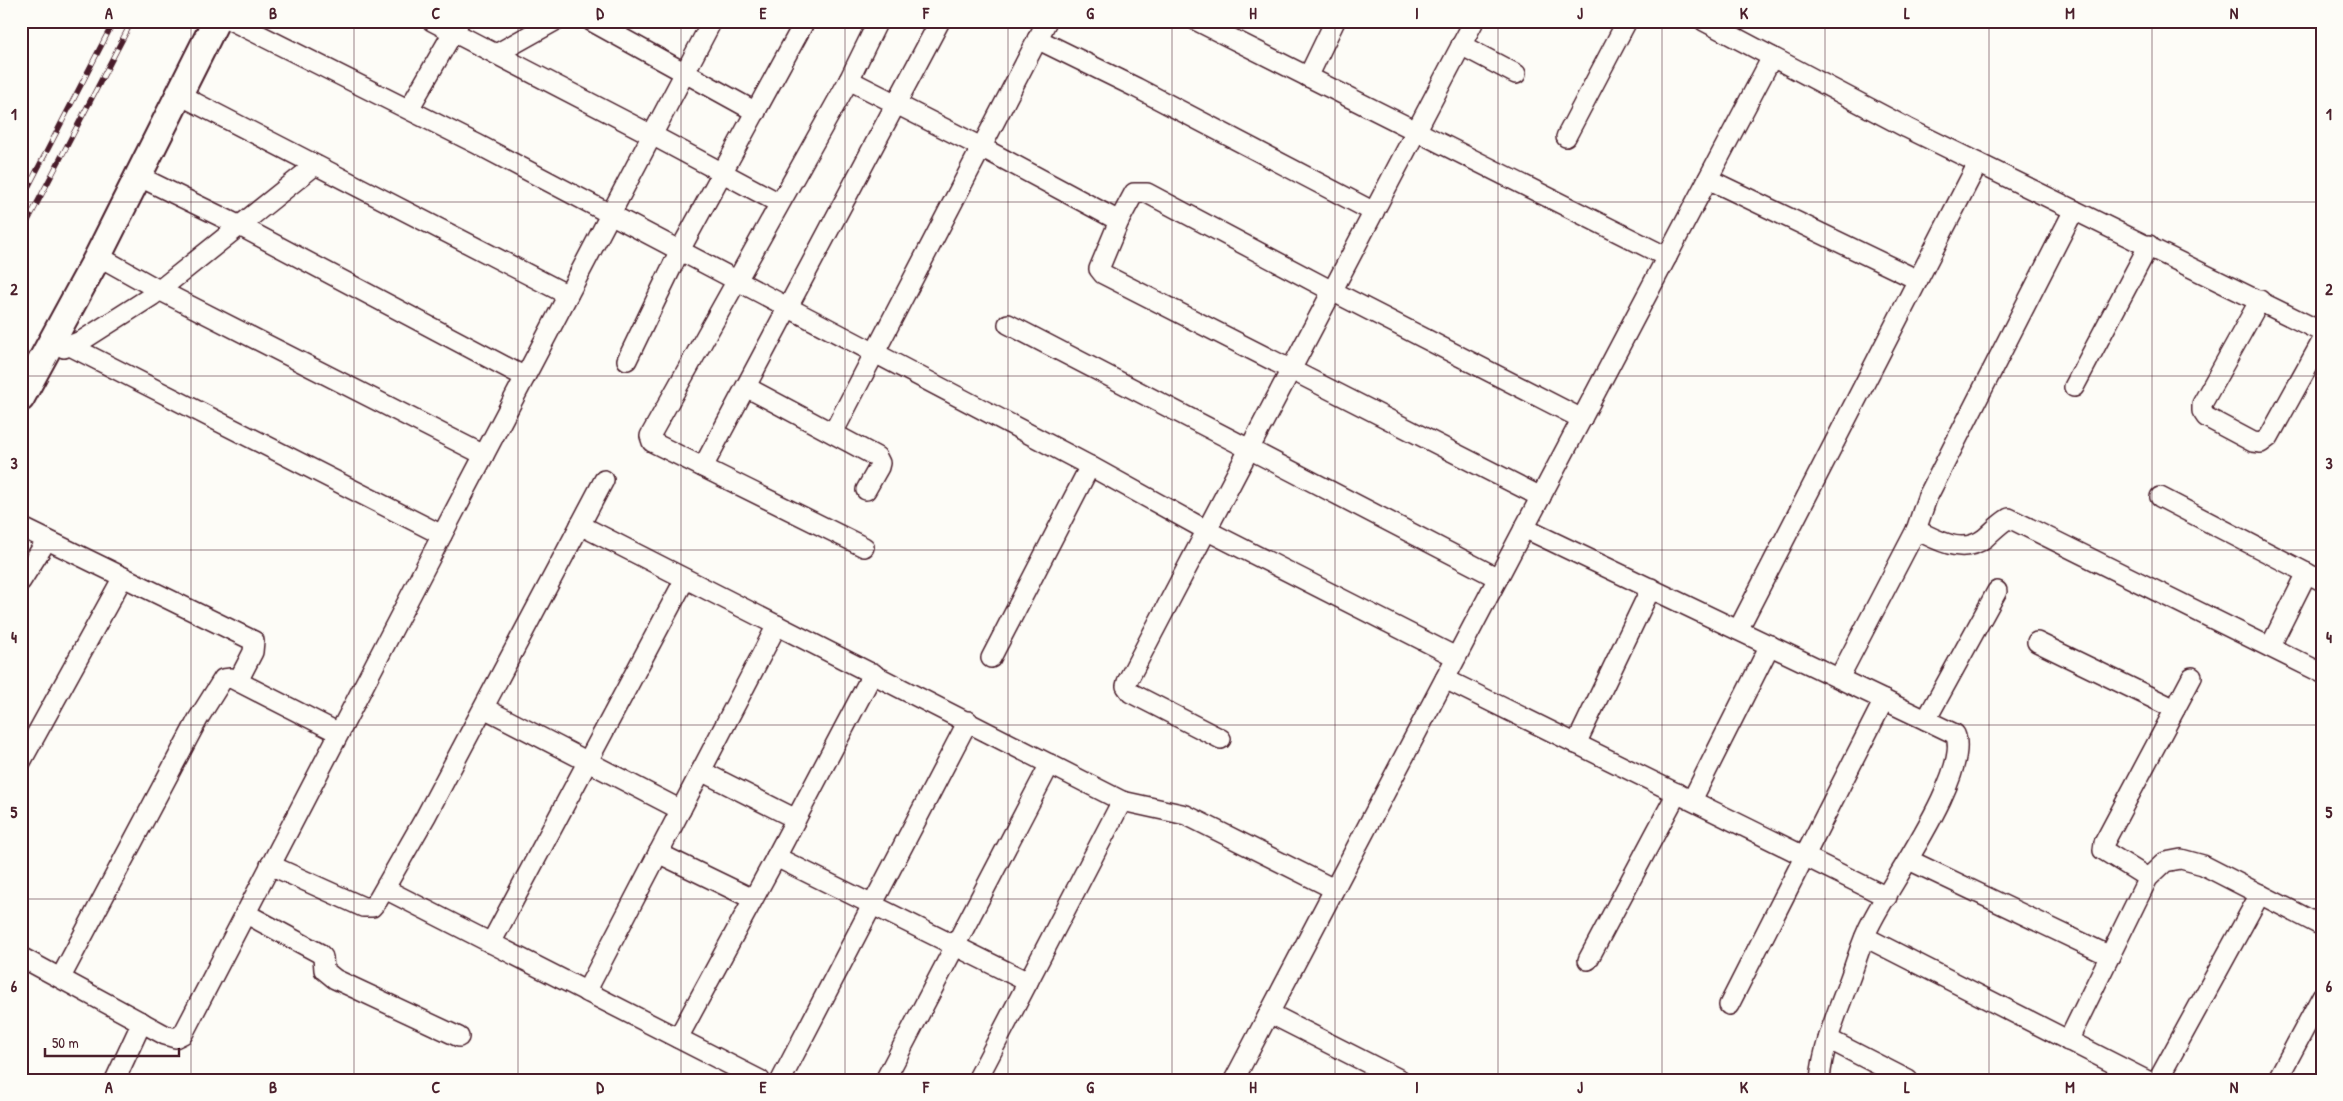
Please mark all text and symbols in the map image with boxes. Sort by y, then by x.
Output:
text: A [105,2,113,24]
text: B [269,2,277,24]
text: C [432,2,441,24]
text: D [596,2,604,24]
text: E [759,2,767,24]
text: F [922,2,930,24]
text: G [1086,2,1094,24]
text: H [1249,2,1257,24]
text: I [1415,2,1419,24]
text: J [1577,2,1583,24]
text: K [1740,2,1749,24]
text: L [1904,2,1910,24]
text: M [2065,2,2075,24]
text: N [2230,2,2239,24]
text: 1 [11,103,17,125]
text: 1 [2326,103,2332,125]
text: 2 [10,278,18,300]
text: 2 [2325,278,2333,300]
text: 3 [10,452,18,474]
text: 3 [2325,452,2333,474]
text: 4 [11,626,17,648]
text: 4 [2326,626,2332,648]
text: 5 [11,801,18,823]
text: 5 [2326,801,2333,823]
text: 6 [11,975,18,997]
text: 6 [2326,975,2333,997]
scale bar [45,1026,179,1058]
text: 50 m [52,1032,79,1053]
text: A [105,1076,113,1098]
text: B [269,1076,277,1098]
text: C [432,1076,441,1098]
text: D [596,1076,604,1098]
text: E [759,1076,767,1098]
text: F [922,1076,930,1098]
text: G [1086,1076,1094,1098]
text: H [1249,1076,1257,1098]
text: I [1415,1076,1419,1098]
text: J [1577,1076,1583,1098]
text: K [1740,1076,1749,1098]
text: L [1904,1076,1910,1098]
text: M [2065,1076,2075,1098]
text: N [2230,1076,2239,1098]

